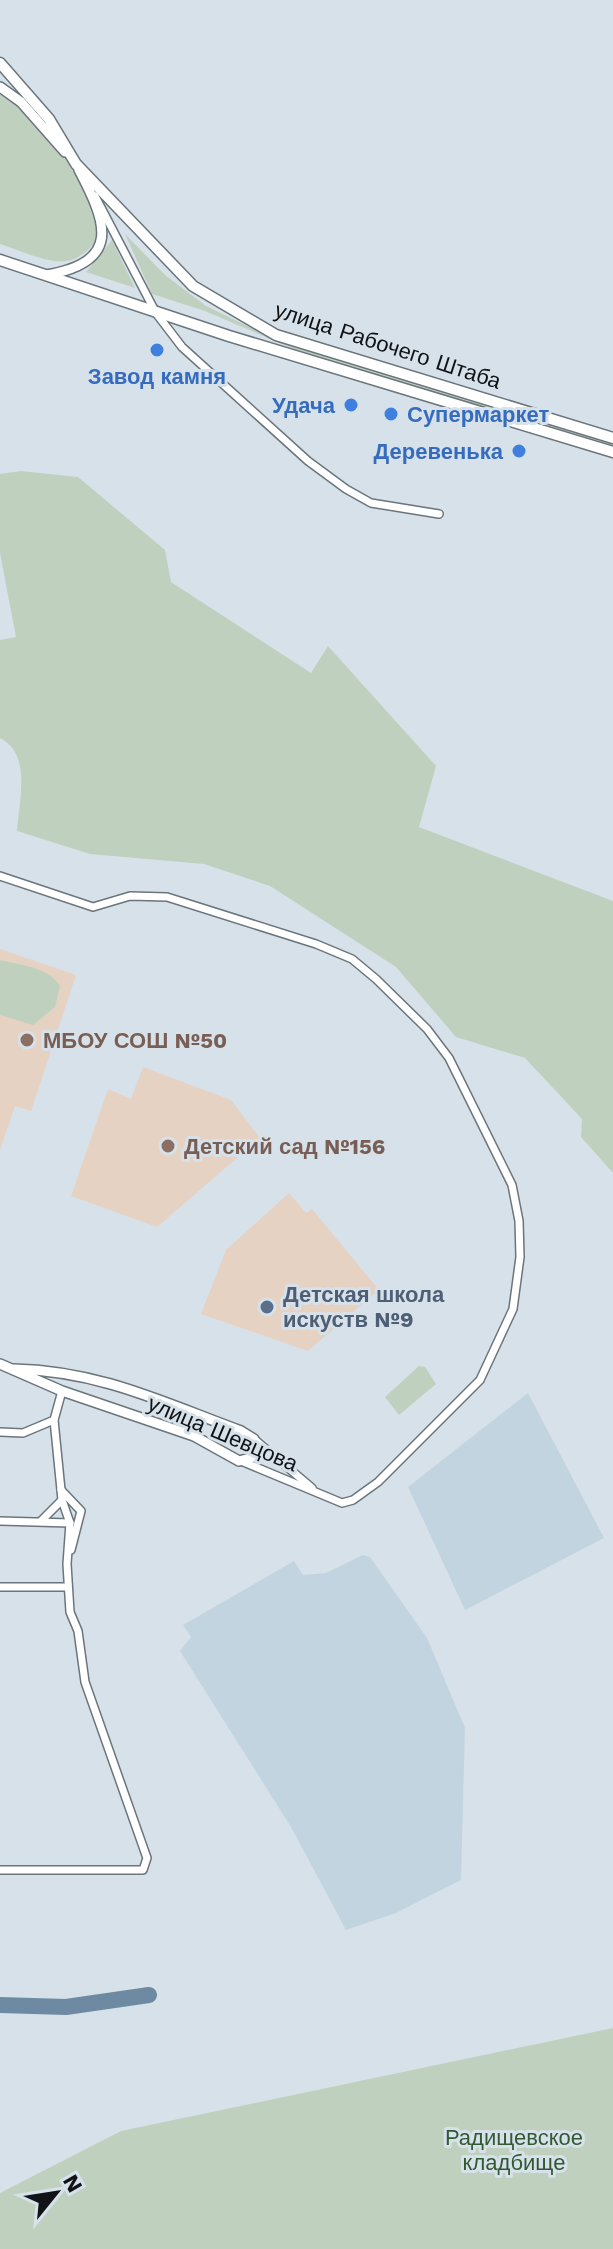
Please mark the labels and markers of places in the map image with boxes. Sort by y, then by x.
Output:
marker: Завод камня [148,341,166,359]
place label: Завод камня [88,364,226,389]
place label: Удача [272,393,336,418]
marker: Удача [342,396,360,414]
place label: Супермаркет [407,402,549,427]
marker: Супермаркет [382,405,400,423]
place label: Деревенька [374,439,504,464]
marker: Деревенька [510,442,528,460]
place label: МБОУ СОШ №50 [43,1028,227,1053]
marker: МБОУ СОШ №50 [18,1031,36,1049]
place label: Детский сад №156 [184,1134,385,1159]
marker: Детский сад №156 [159,1137,177,1155]
place label: Детская школа искуств №9 [283,1282,445,1332]
marker: Детская школа искуств №9 [258,1298,276,1316]

